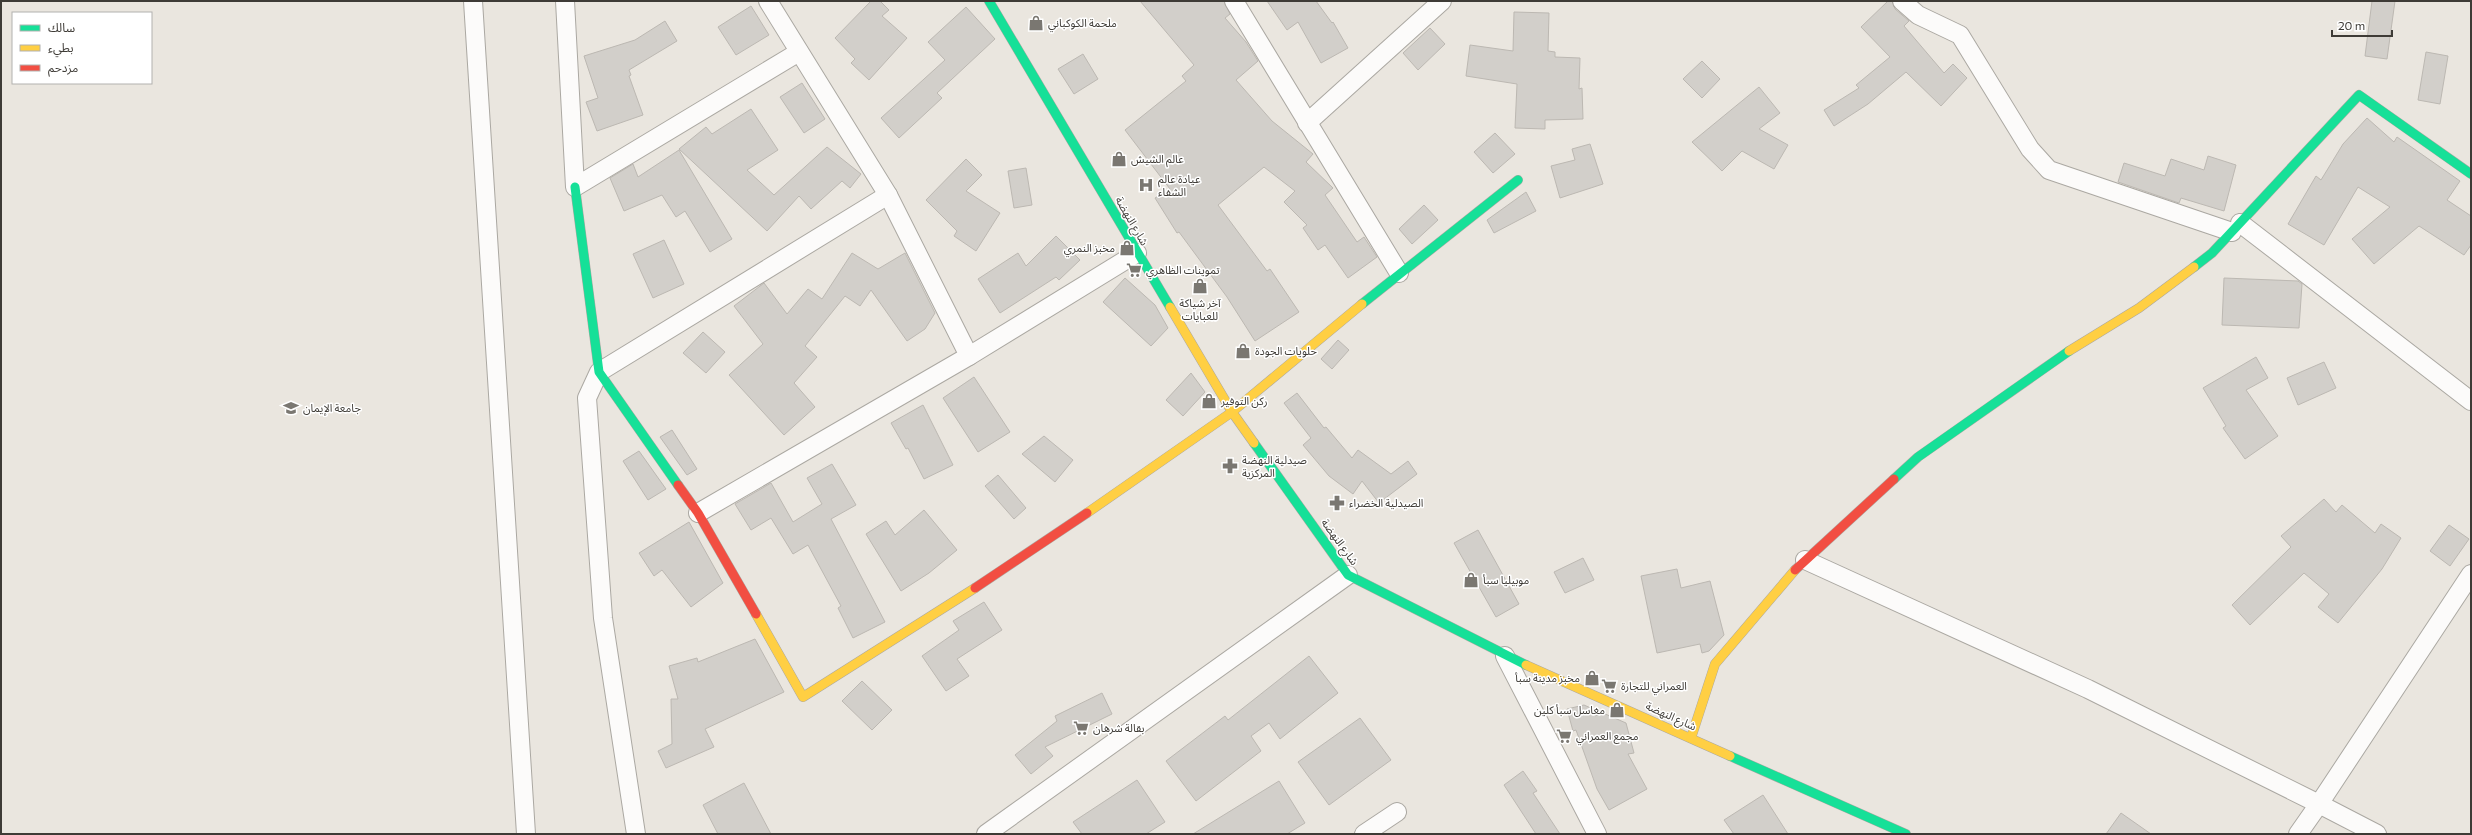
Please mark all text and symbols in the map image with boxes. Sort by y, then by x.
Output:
legend [12,12,152,84]
scale bar [2332,12,2392,38]
shop icon: ملحمة الكوكباني [1027,14,1045,32]
place label: ملحمة الكوكباني [1048,16,1117,33]
text: 20 m [2338,18,2365,32]
text: سالك [48,20,75,34]
text: بطيء [48,40,74,58]
text: مزدحم [48,60,78,77]
shop icon: عالم الشيش [1110,150,1128,168]
place label: عالم الشيش [1131,152,1184,168]
place label: عيادة عالم الشفاء [1158,172,1201,198]
hospital icon: عيادة عالم الشفاء [1137,176,1155,194]
street label: شارع النهضة [1112,194,1152,249]
shop icon: مخبز النمري [1118,239,1136,257]
place label: مخبز النمري [1064,241,1115,258]
supermarket icon: تموينات الظاهري [1125,261,1143,279]
place label: تموينات الظاهري [1146,263,1220,280]
shop icon: آخر شياكة للعبايات [1191,277,1209,295]
place label: آخر شياكة للعبايات [1179,296,1221,323]
shop icon: حلويات الجودة [1234,342,1252,360]
place label: حلويات الجودة [1255,344,1317,358]
shop icon: ركن التوفير [1200,392,1218,410]
place label: ركن التوفير [1220,394,1267,408]
school or university icon: جامعة الإيمان [282,399,300,417]
place label: جامعة الإيمان [303,401,362,416]
place label: صيدلية النهضة المركزية [1242,453,1307,480]
pharmacy icon: صيدلية النهضة المركزية [1221,457,1239,475]
pharmacy icon: الصيدلية الخضراء [1328,494,1346,512]
place label: الصيدلية الخضراء [1349,496,1423,510]
street label: شارع النهضة [1318,516,1362,569]
shop icon: موبيليا سبأ [1462,571,1480,589]
place label: موبيليا سبأ [1483,573,1530,587]
shop icon: مخبز مدينة سبأ [1583,669,1601,687]
place label: مخبز مدينة سبأ [1515,671,1580,685]
supermarket icon: العمراني للتجارة [1600,677,1618,695]
place label: العمراني للتجارة [1621,679,1687,696]
street label: شارع النهضة [1643,699,1699,734]
shop icon: مغاسل سبأ كلين [1608,701,1626,719]
place label: مغاسل سبأ كلين [1534,703,1605,717]
supermarket icon: بقالة شرهان [1072,719,1090,737]
place label: بقالة شرهان [1093,721,1145,735]
supermarket icon: مجمع العمراني [1555,727,1573,745]
place label: مجمع العمراني [1576,729,1639,746]

